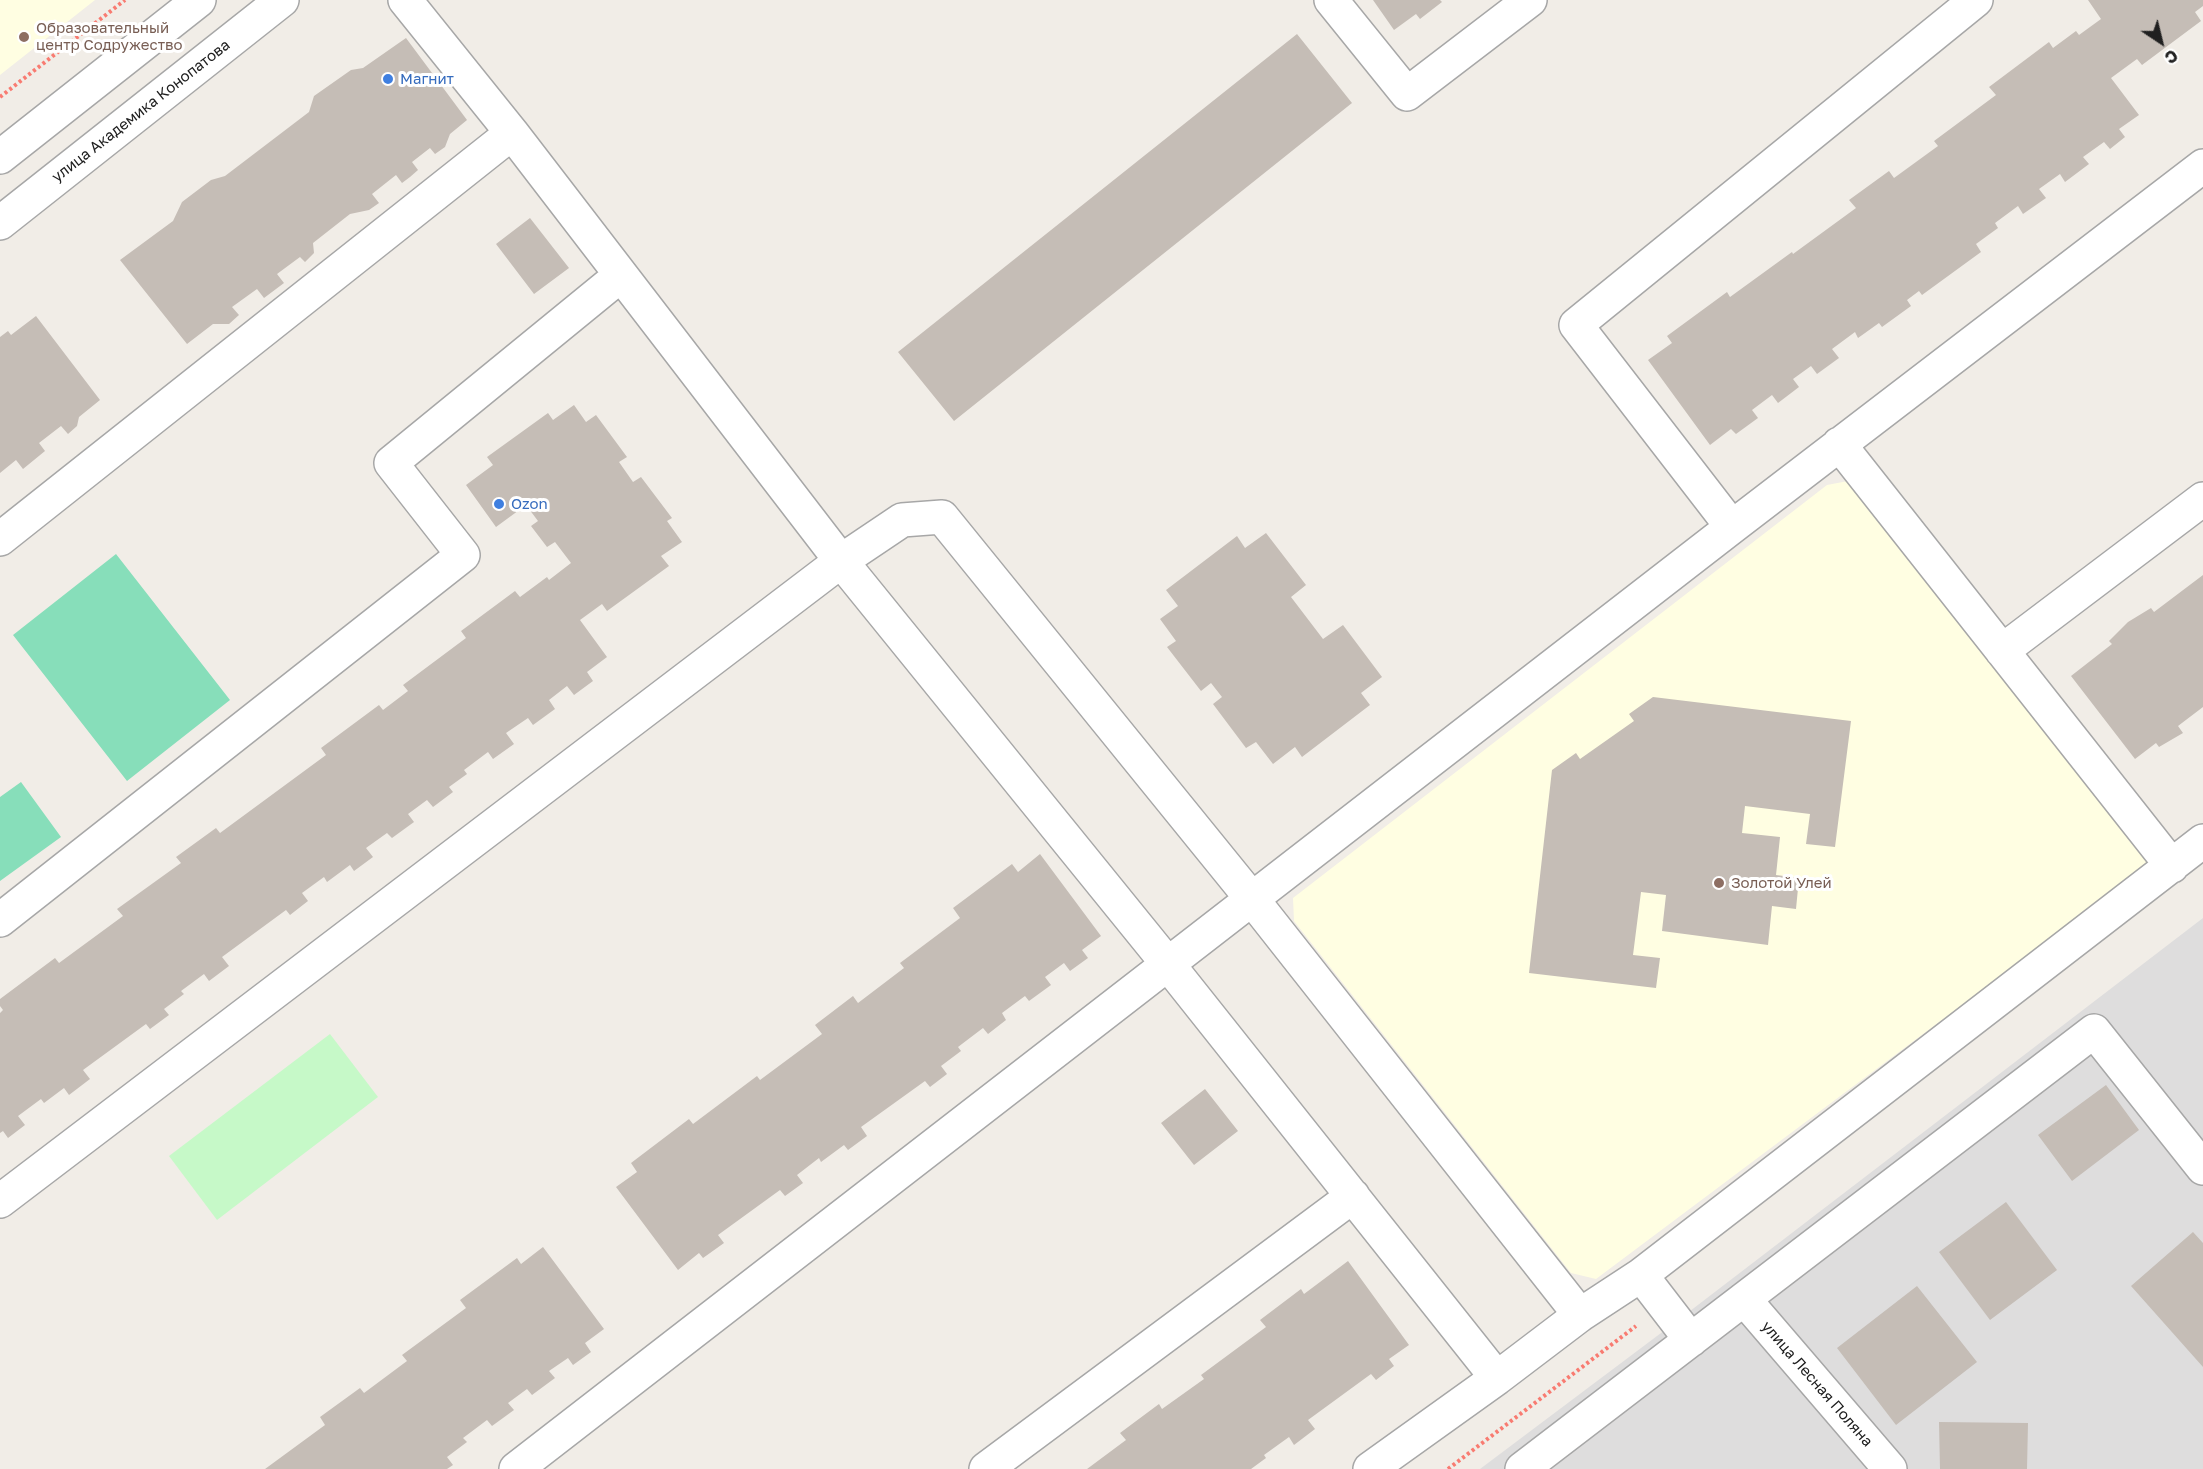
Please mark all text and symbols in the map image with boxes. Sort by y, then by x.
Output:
north arrow [2131,12,2191,72]
place label: Образовательный центр Содружество [36,19,182,54]
marker: Образовательный центр Содружество [17,30,31,44]
street label: улица Академика Конопатова [48,36,234,186]
text: С [2161,45,2182,68]
place label: Магнит [400,70,454,88]
marker: Магнит [381,72,395,86]
place label: Ozon [511,495,548,513]
marker: Ozon [492,497,506,511]
place label: Золотой Улей [1731,874,1832,892]
marker: Золотой Улей [1712,876,1726,890]
street label: улица Лесная Поляна [1758,1318,1876,1450]

